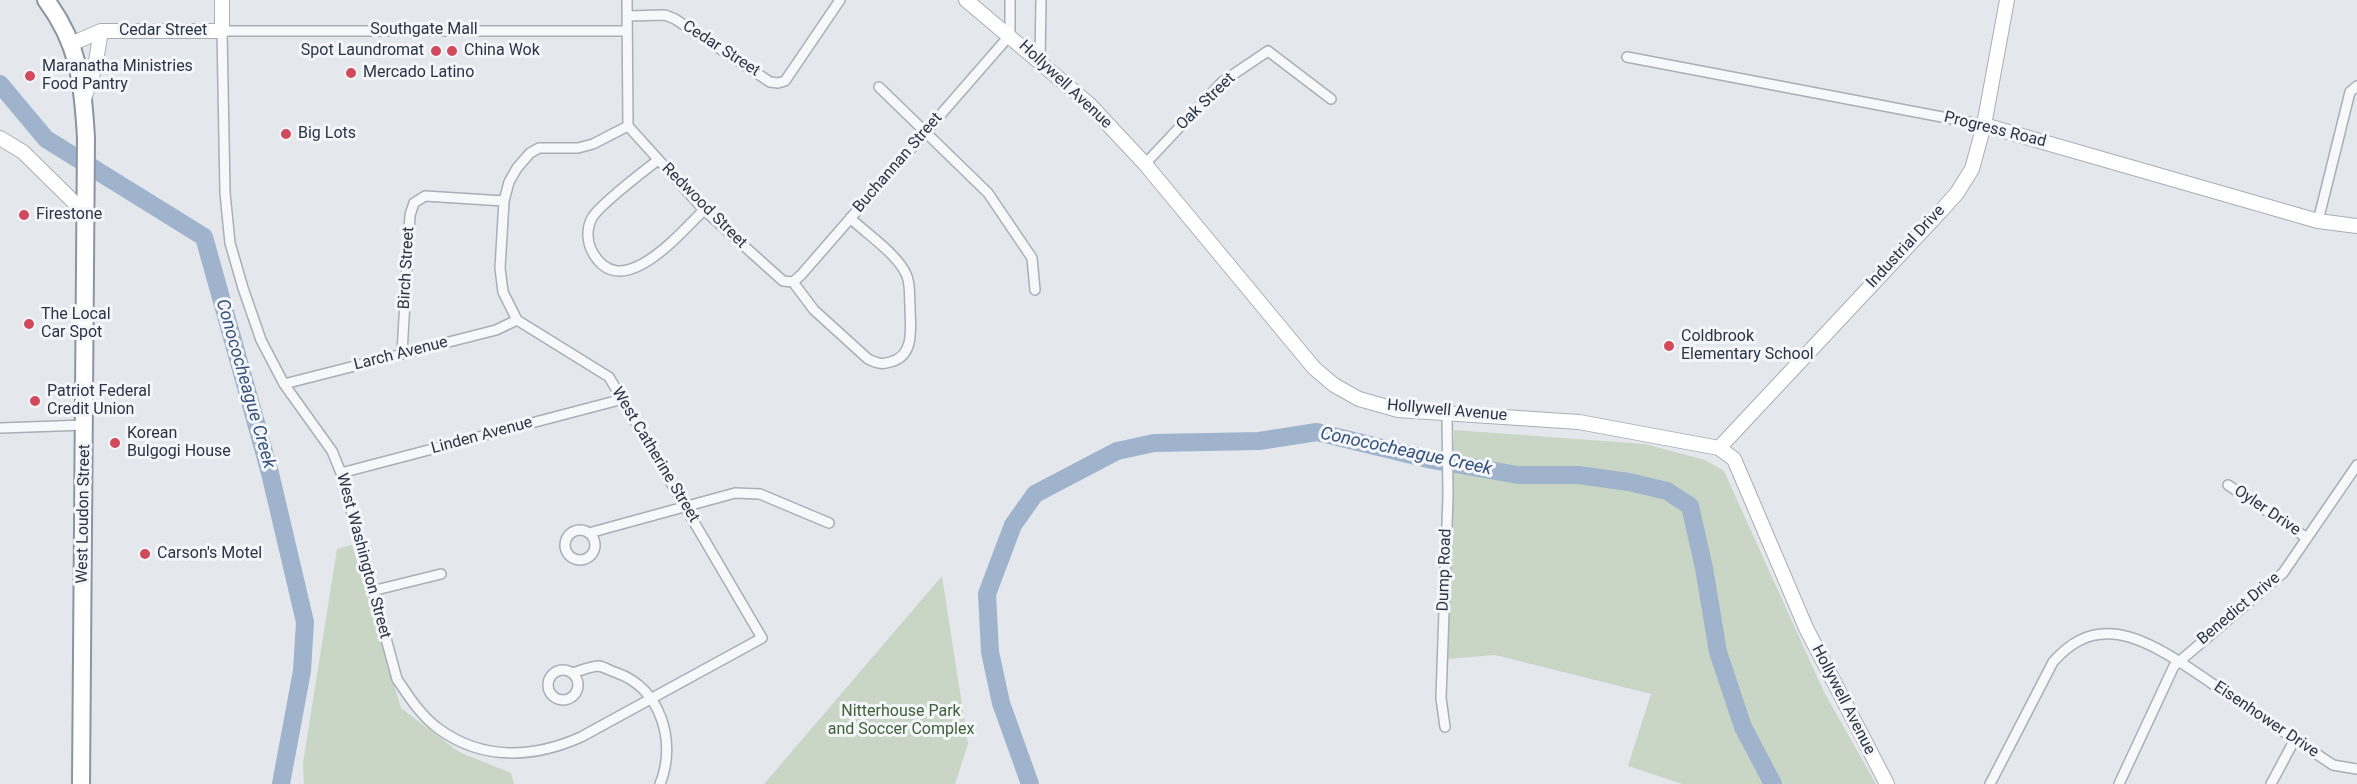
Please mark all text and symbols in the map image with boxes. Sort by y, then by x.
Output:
street label: Cedar Street [679,17,763,81]
street label: Southgate Mall [370,20,478,40]
street label: Cedar Street [119,21,207,41]
street label: Hollywell Avenue [1014,37,1116,133]
place label: Spot Laundromat [301,41,424,61]
place label: China Wok [464,41,540,61]
marker: Spot Laundromat [429,44,443,58]
marker: China Wok [445,44,459,58]
place label: Maranatha Ministries Food Pantry [42,57,193,95]
place label: Mercado Latino [363,63,474,83]
marker: Mercado Latino [344,66,358,80]
marker: Maranatha Ministries Food Pantry [23,69,37,83]
street label: Oak Street [1173,69,1239,135]
street label: Progress Road [1942,108,2048,152]
street label: Buchannan Street [849,109,947,217]
place label: Big Lots [298,124,356,144]
marker: Big Lots [279,127,293,141]
street label: Redwood Street [657,159,751,253]
street label: Industrial Drive [1863,202,1949,292]
place label: Firestone [36,205,102,225]
marker: Firestone [17,208,31,222]
street label: Birch Street [395,226,419,310]
water label: Conococheague Creek [210,297,280,471]
place label: The Local Car Spot [41,305,111,343]
marker: The Local Car Spot [22,317,36,331]
place label: Coldbrook Elementary School [1681,327,1814,365]
street label: Larch Avenue [352,333,450,375]
marker: Coldbrook Elementary School [1662,339,1676,353]
place label: Patriot Federal Credit Union [47,382,151,420]
street label: West Catherine Street [607,384,703,526]
marker: Patriot Federal Credit Union [28,394,42,408]
street label: Hollywell Avenue [1386,396,1508,426]
street label: Linden Avenue [429,413,535,459]
water label: Conococheague Creek [1318,423,1494,481]
place label: Korean Bulgogi House [127,424,231,462]
marker: Korean Bulgogi House [108,436,122,450]
street label: West Loudon Street [73,444,95,584]
street label: West Washington Street [332,471,394,641]
street label: Oyler Drive [2230,482,2304,540]
street label: Dump Road [1434,528,1456,612]
place label: Carson's Motel [157,544,262,564]
marker: Carson's Motel [138,547,152,561]
street label: Benedict Drive [2194,569,2284,649]
street label: Hollywell Avenue [1807,642,1879,758]
street label: Eisenhower Drive [2210,678,2322,762]
park label: Nitterhouse Park and Soccer Complex [828,702,974,740]

